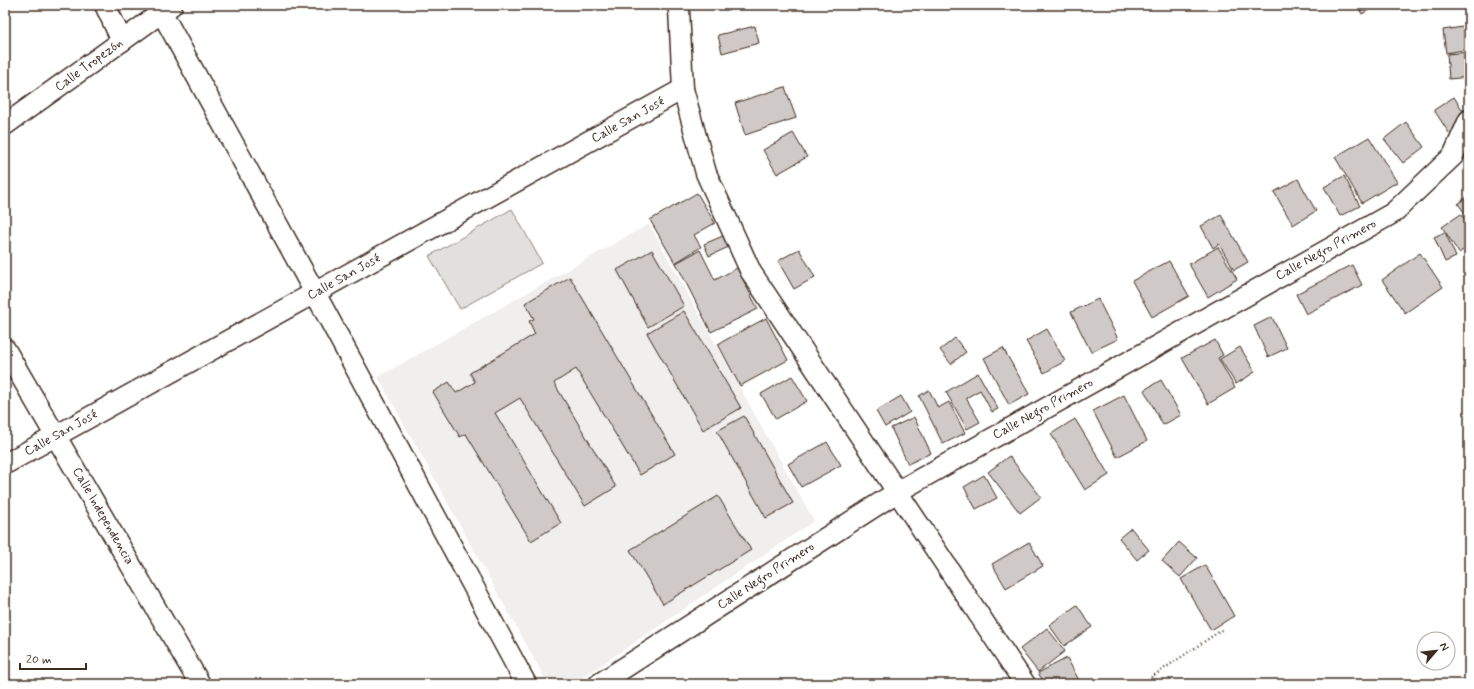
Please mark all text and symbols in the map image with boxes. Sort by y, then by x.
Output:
street label: Calle Tropezón [52,35,126,95]
street label: Calle San José [589,93,668,147]
street label: Calle Negro Primero [1273,215,1380,286]
street label: Calle San José [305,250,384,304]
street label: Calle Negro Primero [990,374,1097,445]
street label: Calle San José [22,406,101,460]
street label: Calle Independencia [68,464,138,568]
street label: Calle Negro Primero [714,538,819,615]
north arrow [1416,631,1456,671]
text: N [1436,640,1452,653]
scale bar [20,645,86,671]
text: 20 m [26,652,52,668]

